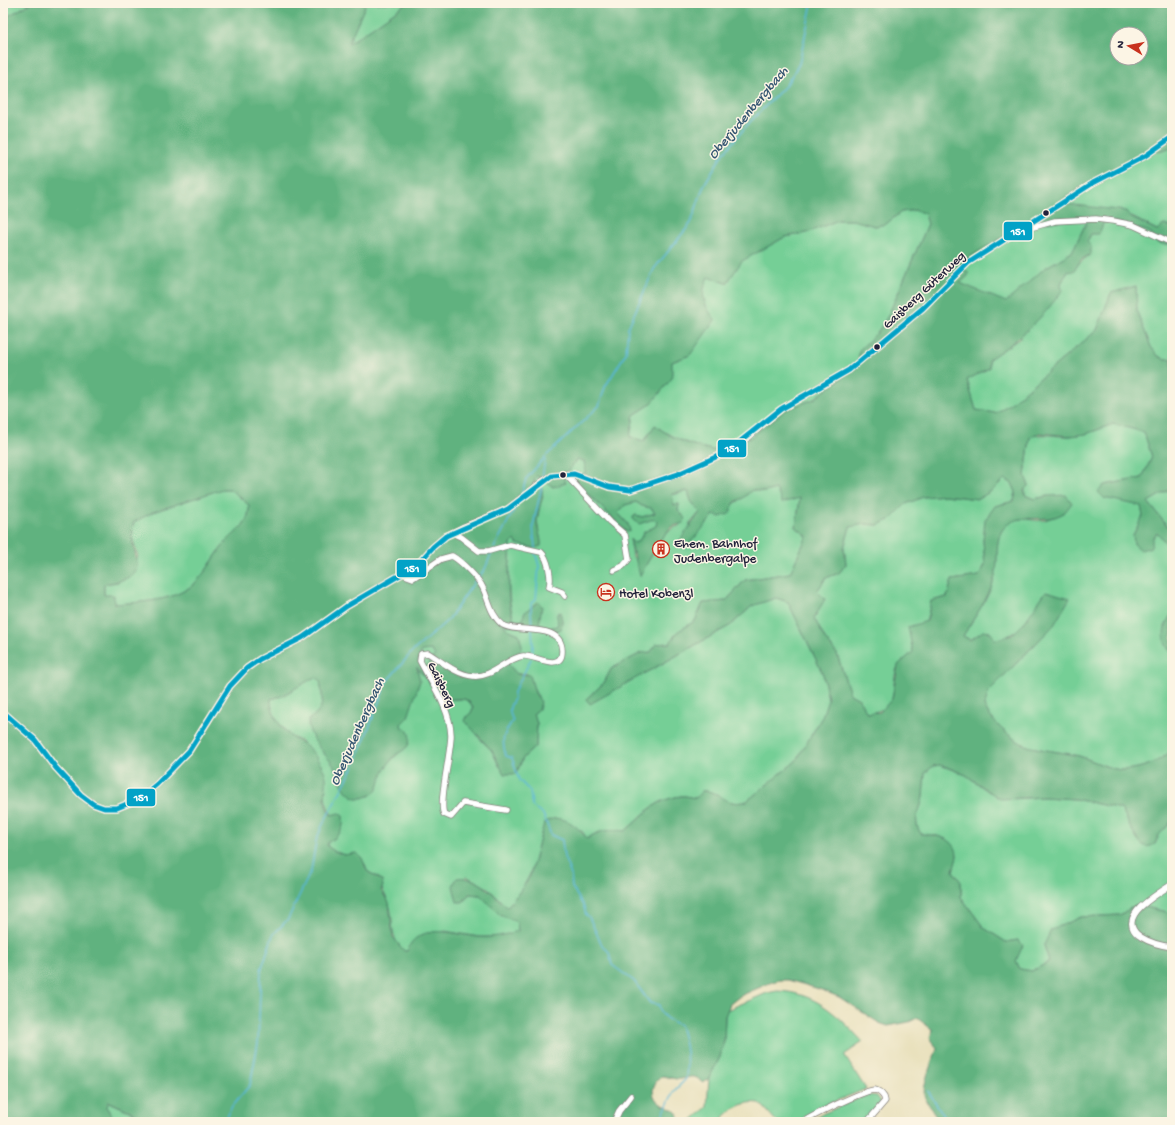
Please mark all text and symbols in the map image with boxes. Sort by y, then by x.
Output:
north arrow [1109,26,1149,66]
text: N [1115,40,1128,49]
water label: Oberjudenbergbach [705,63,793,163]
unlabelled marker [1041,208,1051,218]
line badge: 151 [1003,221,1033,241]
text: 151 [1010,227,1025,239]
street label: Gaisberg Güterweg [881,249,969,333]
unlabelled marker [872,342,882,352]
line badge: 151 [717,439,747,458]
text: 151 [724,444,739,456]
unlabelled marker [558,470,568,480]
place label: Ehem. Bahnhof Judenbergalpe [674,537,758,567]
building icon: Ehem. Bahnhof Judenbergalpe [651,539,671,559]
line badge: 151 [396,559,427,578]
text: 151 [404,564,419,576]
hotel icon: Hotel Kobenzl [596,582,616,602]
place label: Hotel Kobenzl [619,587,694,602]
street label: Gaisberg [423,660,458,710]
water label: Oberjudenbergbach [327,675,390,788]
line badge: 151 [126,788,156,807]
text: 151 [133,793,148,805]

